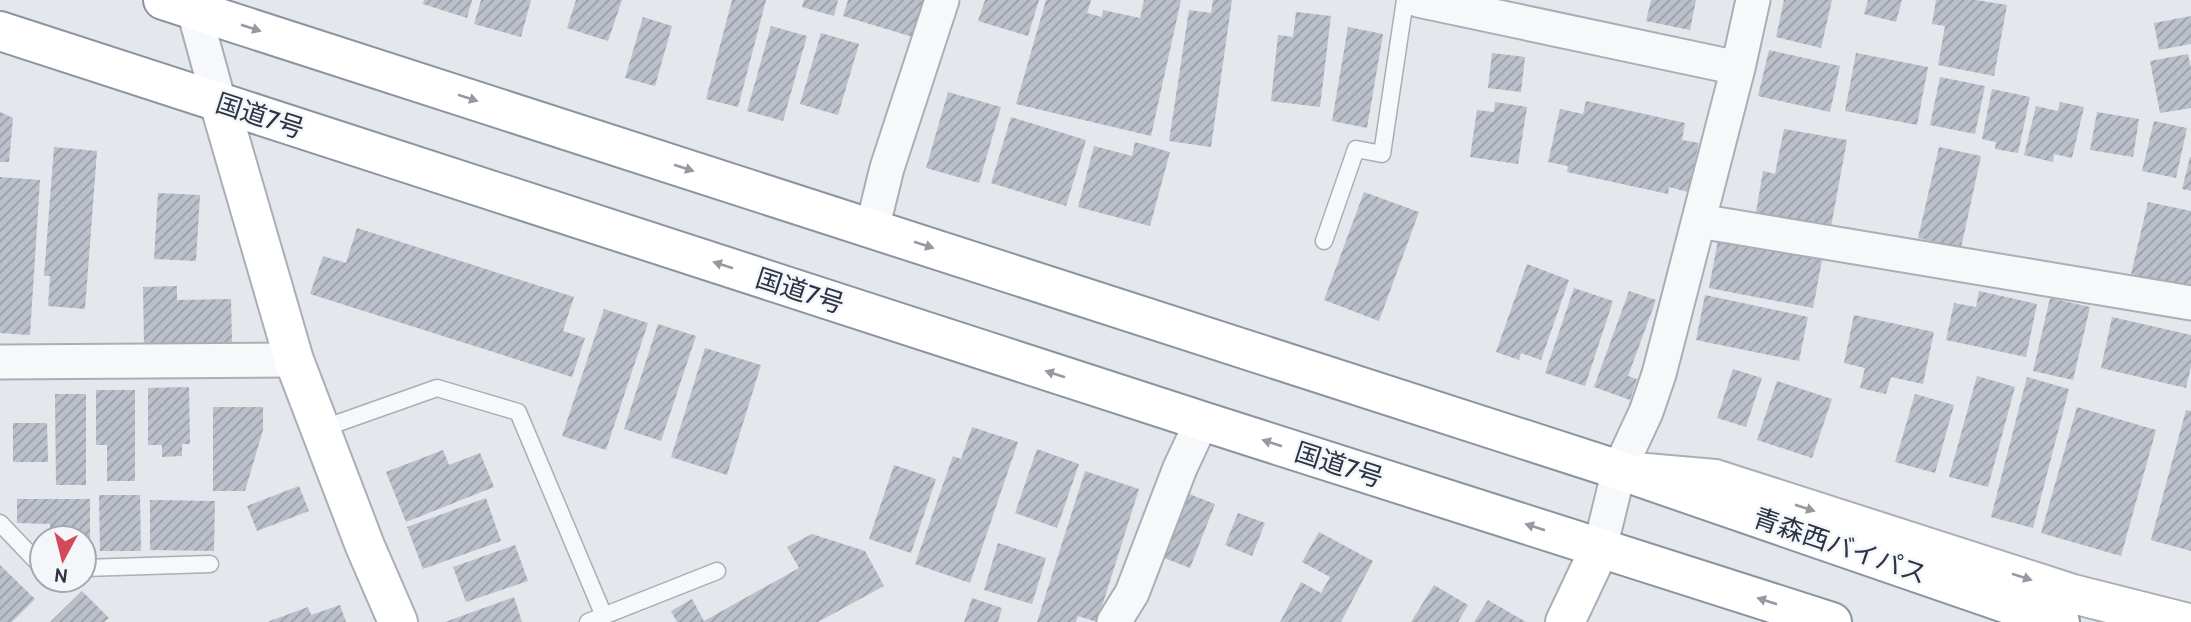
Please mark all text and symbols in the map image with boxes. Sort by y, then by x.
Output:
one-way arrow [241,23,262,34]
street label: 国道7号 [212,87,308,145]
one-way arrow [458,93,479,104]
one-way arrow [674,163,695,174]
one-way arrow [914,241,935,251]
one-way arrow [712,260,733,270]
street label: 国道7号 [752,262,848,320]
one-way arrow [1045,368,1066,378]
street label: 国道7号 [1291,436,1387,494]
one-way arrow [1261,438,1282,448]
street label: 青森西バイパス [1749,501,1931,591]
one-way arrow [1795,503,1816,514]
one-way arrow [1525,522,1546,532]
north arrow [28,524,98,594]
text: N [53,563,69,588]
one-way arrow [2011,573,2032,583]
one-way arrow [1757,596,1778,606]

